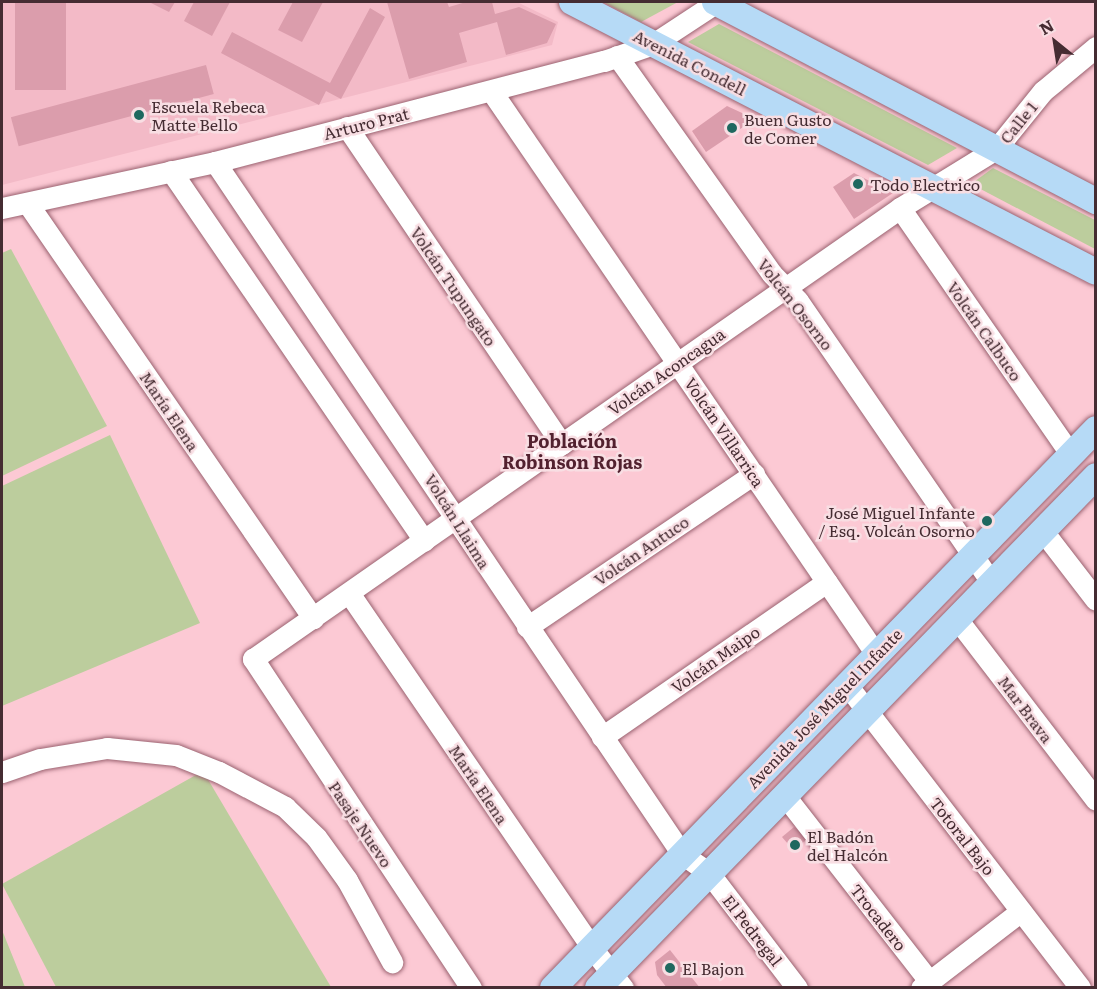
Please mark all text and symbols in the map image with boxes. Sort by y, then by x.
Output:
north arrow [1025,12,1085,72]
text: N [1034,13,1058,40]
street label: Avenida Condell [630,25,750,99]
place label: Escuela Rebeca Matte Bello [151,96,265,134]
street label: Calle 1 [995,97,1041,147]
street label: Arturo Prat [321,103,411,143]
marker: Escuela Rebeca Matte Bello [132,108,146,122]
place label: Buen Gusto de Comer [744,109,832,147]
marker: Buen Gusto de Comer [725,121,739,135]
place label: Todo Electrico [870,174,980,194]
marker: Todo Electrico [851,177,865,191]
street label: Volcán Tupungato [407,223,501,349]
street label: Volcán Osorno [754,254,838,354]
street label: Volcán Calbuco [944,278,1026,384]
street label: Volcán Aconcagua [604,323,728,419]
street label: María Elena [136,368,204,454]
street label: Volcán Villarrica [681,374,769,490]
district label: Población Robinson Rojas [502,431,642,474]
street label: Volcán Llaima [421,470,495,572]
place label: José Miguel Infante / Esq. Volcán Osorno [819,502,975,540]
street label: Volcán Antuco [590,511,692,589]
marker: José Miguel Infante / Esq. Volcán Osorno [980,514,994,528]
street label: Volcán Maipo [667,621,763,697]
street label: Avenida José Miguel Infante [743,624,905,792]
street label: Mar Brava [995,672,1057,746]
street label: María Elena [445,741,513,827]
street label: Pasaje Nuevo [325,777,397,871]
street label: Totoral Bajo [927,793,999,879]
place label: El Badón del Halcón [807,826,888,864]
marker: El Badón del Halcón [788,838,802,852]
street label: Trocadero [847,880,911,954]
street label: El Pedregal [719,891,787,969]
place label: El Bajon [682,958,744,978]
marker: El Bajon [663,961,677,975]

